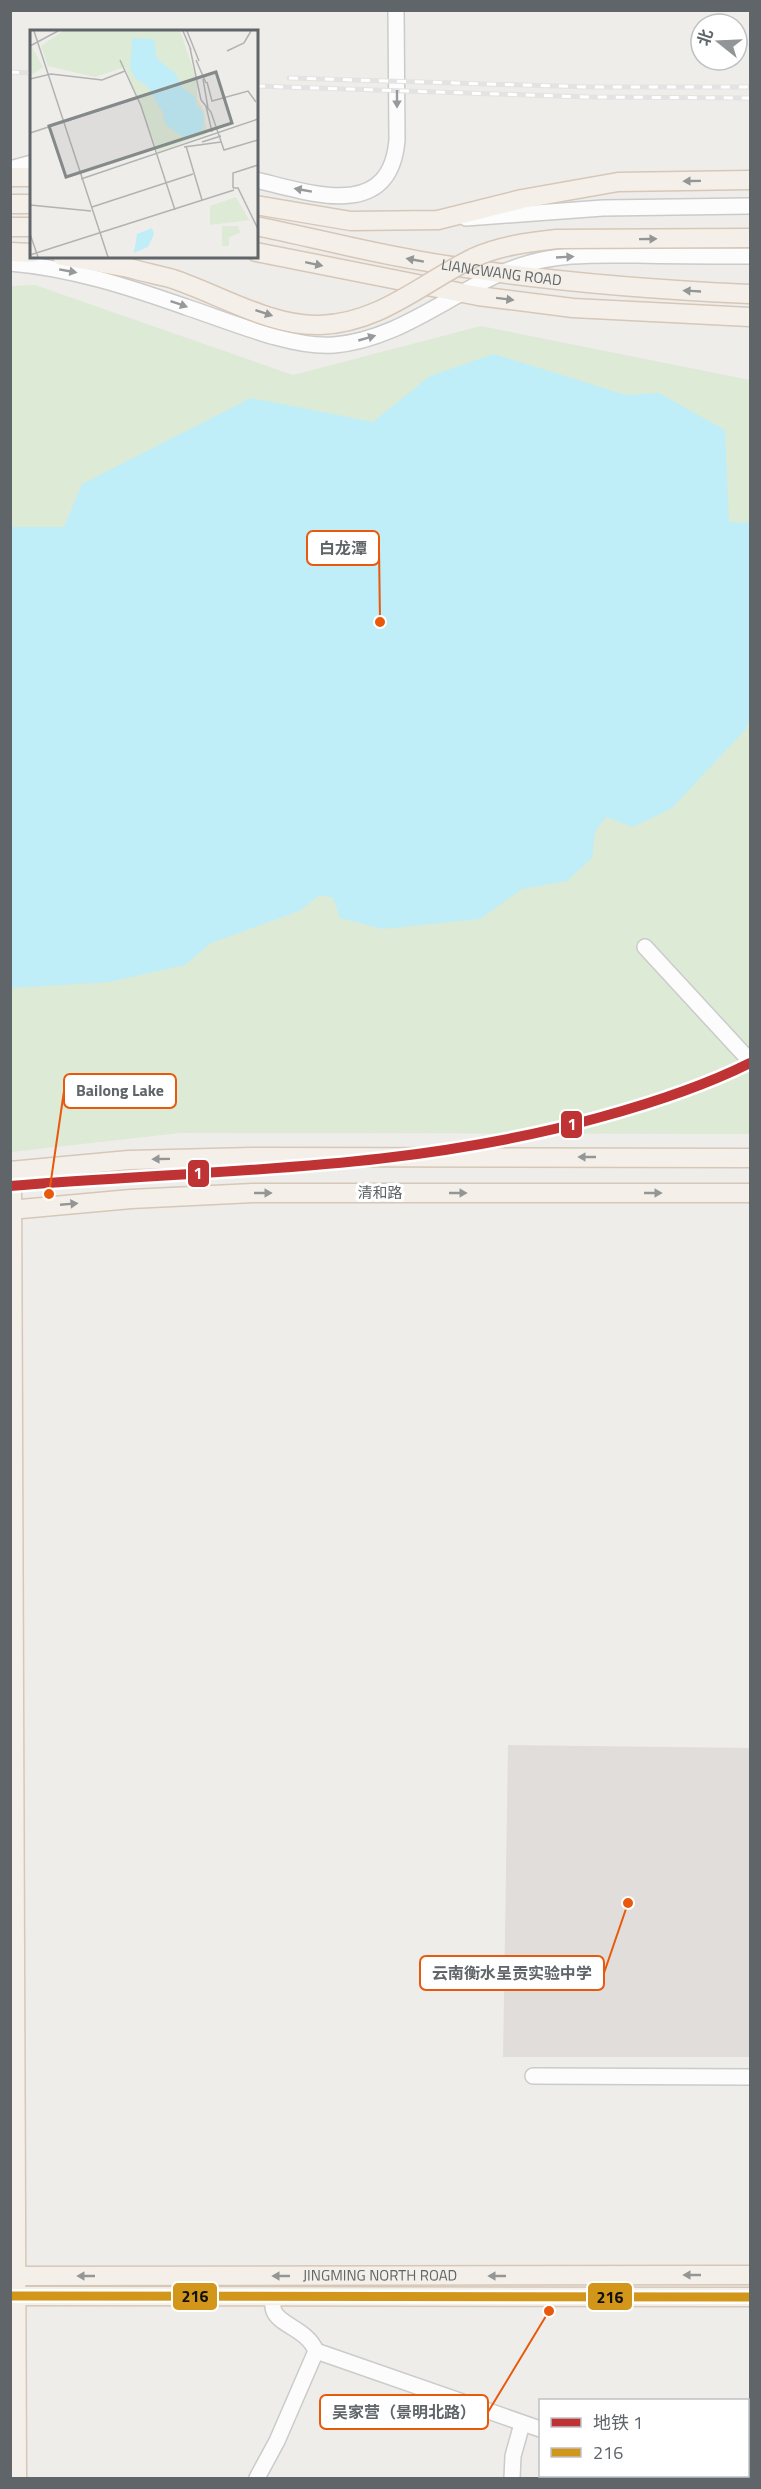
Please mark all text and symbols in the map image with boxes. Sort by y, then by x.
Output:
north arrow [689,12,749,72]
text: 北 [691,26,719,49]
inset map [30,30,258,258]
one-way arrow [392,89,402,108]
one-way arrow [683,177,702,186]
one-way arrow [294,186,313,195]
one-way arrow [639,234,658,244]
one-way arrow [556,252,575,261]
street label: LIANGWANG ROAD [440,253,563,291]
one-way arrow [405,255,424,264]
one-way arrow [305,259,323,269]
one-way arrow [58,267,77,276]
one-way arrow [683,287,702,296]
one-way arrow [496,294,515,304]
one-way arrow [170,300,188,310]
one-way arrow [255,309,273,318]
one-way arrow [358,333,376,342]
callout: 白龙潭 [307,531,379,565]
text: 白龙潭 [319,536,367,560]
callout: Bailong Lake [64,1074,176,1108]
text: Bailong Lake [76,1078,164,1102]
line badge: 1 [560,1110,583,1139]
text: 1 [568,1112,576,1136]
one-way arrow [578,1152,597,1162]
one-way arrow [152,1154,171,1164]
line badge: 1 [187,1159,210,1188]
text: 1 [194,1161,202,1185]
street label: 清和路 [357,1181,403,1204]
one-way arrow [449,1188,468,1198]
one-way arrow [644,1188,663,1198]
one-way arrow [254,1189,273,1198]
one-way arrow [59,1199,78,1209]
callout: 云南衡水呈贡实验中学 [420,1956,604,1990]
text: 云南衡水呈贡实验中学 [432,1961,592,1985]
street label: JINGMING NORTH ROAD [303,2263,457,2287]
one-way arrow [683,2270,702,2280]
one-way arrow [77,2271,96,2281]
one-way arrow [272,2271,291,2281]
one-way arrow [488,2271,507,2281]
line badge: 216 [172,2282,218,2311]
line badge: 216 [587,2282,633,2311]
text: 216 [182,2284,208,2308]
text: 216 [597,2285,623,2309]
callout: 吴家营（景明北路） [320,2395,488,2429]
legend [539,2399,749,2477]
text: 吴家营（景明北路） [332,2400,476,2424]
text: 地铁 1 [593,2409,643,2436]
text: 216 [593,2439,623,2466]

